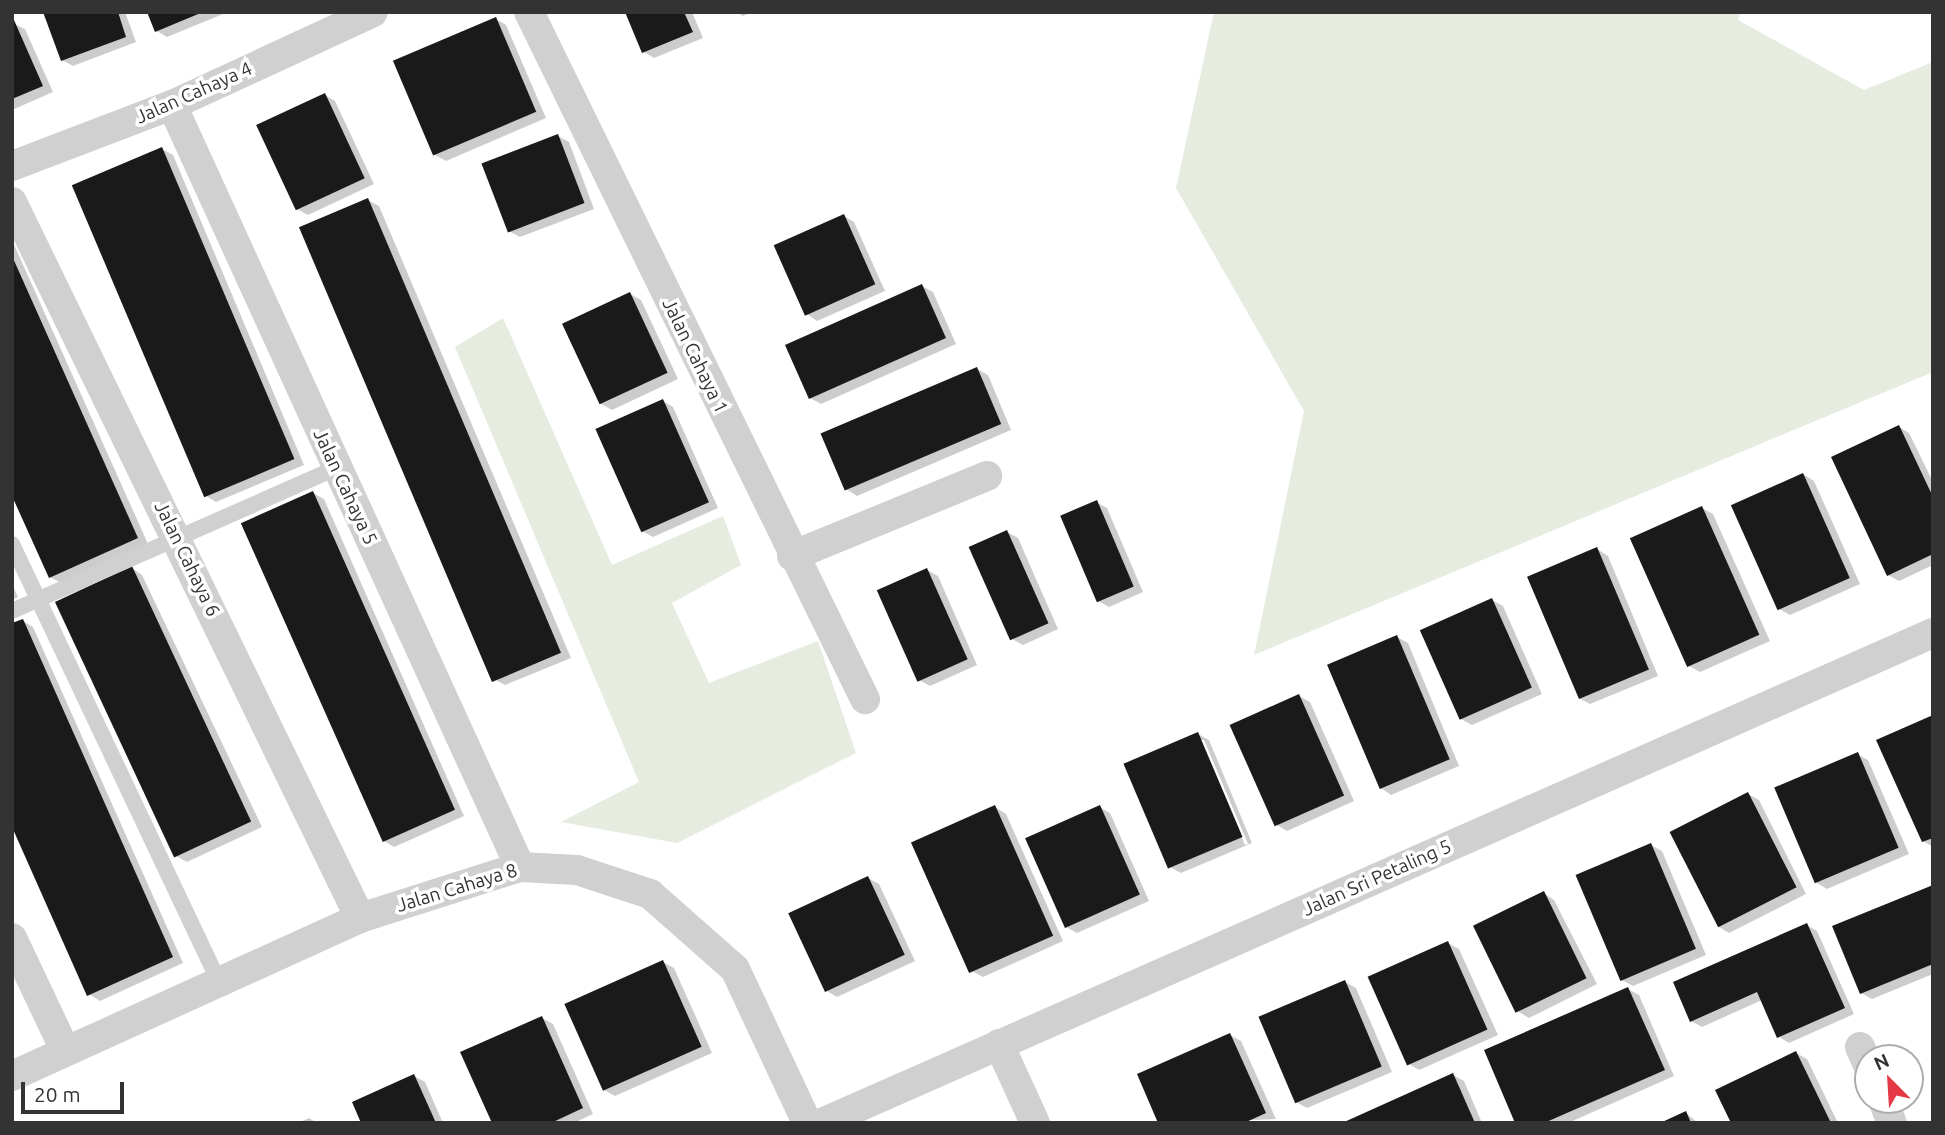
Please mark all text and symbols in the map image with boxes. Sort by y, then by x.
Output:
street label: Jalan Cahaya 4 [132,57,256,129]
street label: Jalan Cahaya 1 [657,295,733,417]
street label: Jalan Cahaya 5 [308,425,382,549]
street label: Jalan Cahaya 6 [149,498,225,620]
street label: Jalan Sri Petaling 5 [1299,835,1455,921]
street label: Jalan Cahaya 8 [394,859,520,917]
north arrow [1854,1044,1924,1114]
text: N [1870,1049,1892,1075]
scale bar [24,1068,128,1112]
text: 20 m [34,1082,81,1106]

